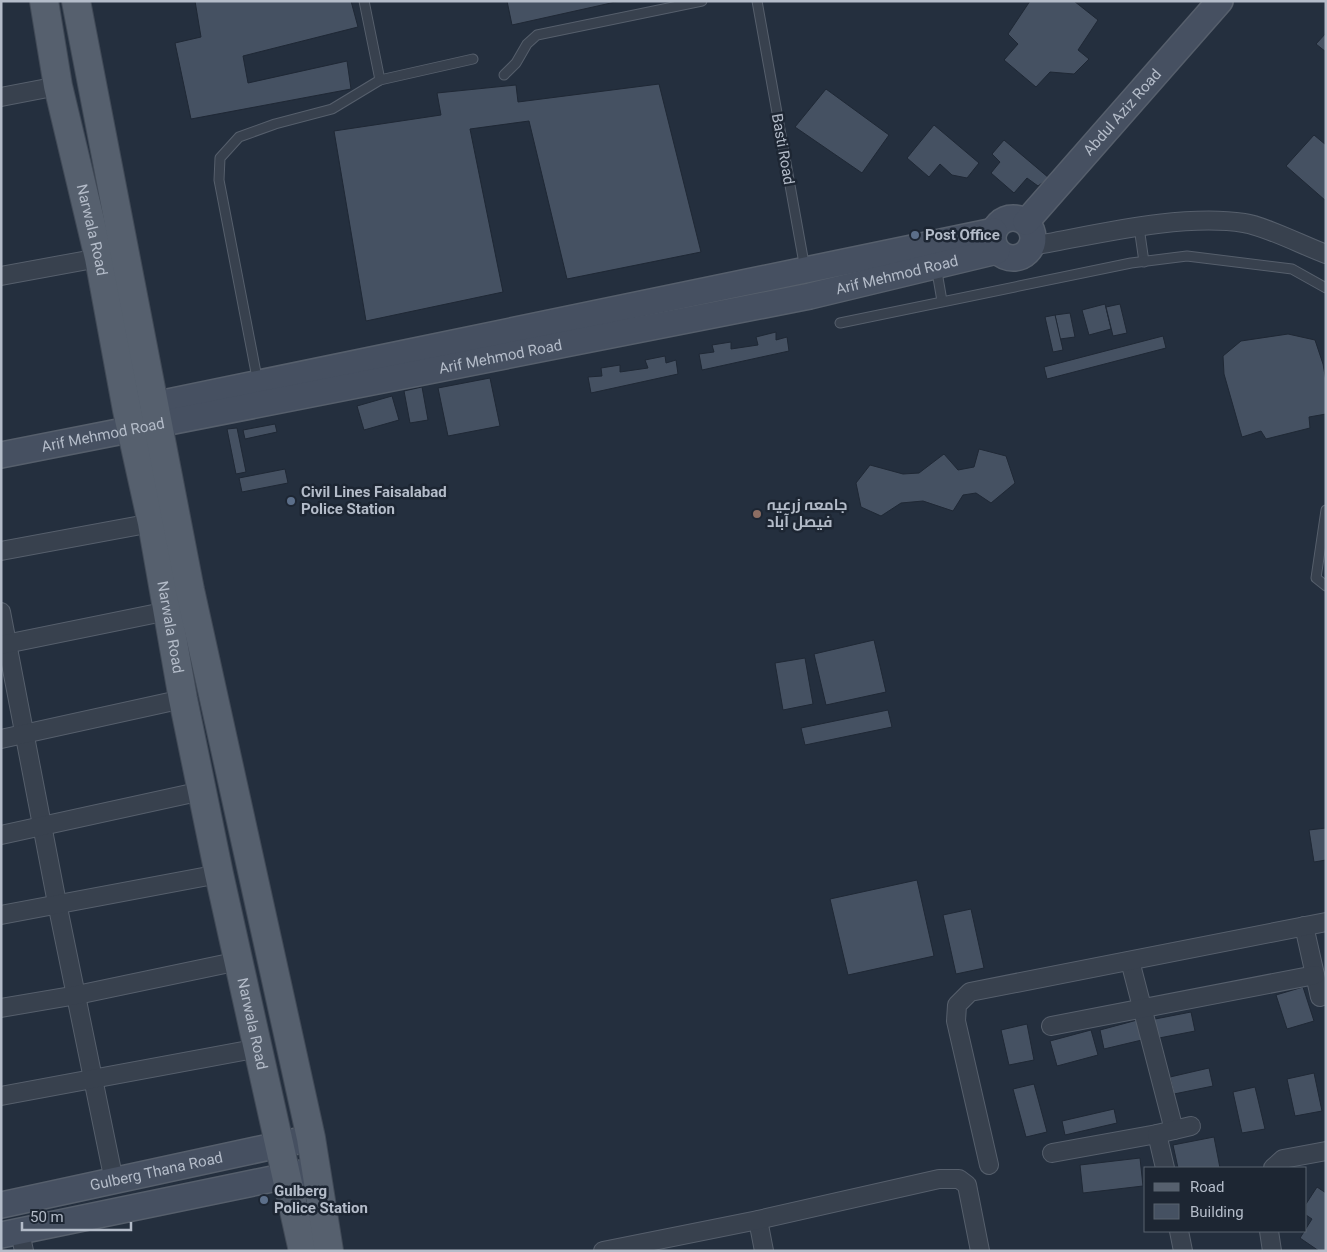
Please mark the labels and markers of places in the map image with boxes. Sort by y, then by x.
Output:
place label: Post Office [925,226,1000,244]
marker: Post Office [909,229,921,241]
place label: Civil Lines Faisalabad Police Station [301,483,447,518]
marker: Civil Lines Faisalabad Police Station [285,495,297,507]
place label: جامعہ زرعیہ فیصل آباد [767,496,847,531]
marker: جامعہ زرعیہ فیصل آباد [751,508,763,520]
place label: Gulberg Police Station [274,1182,368,1217]
marker: Gulberg Police Station [258,1194,270,1206]

